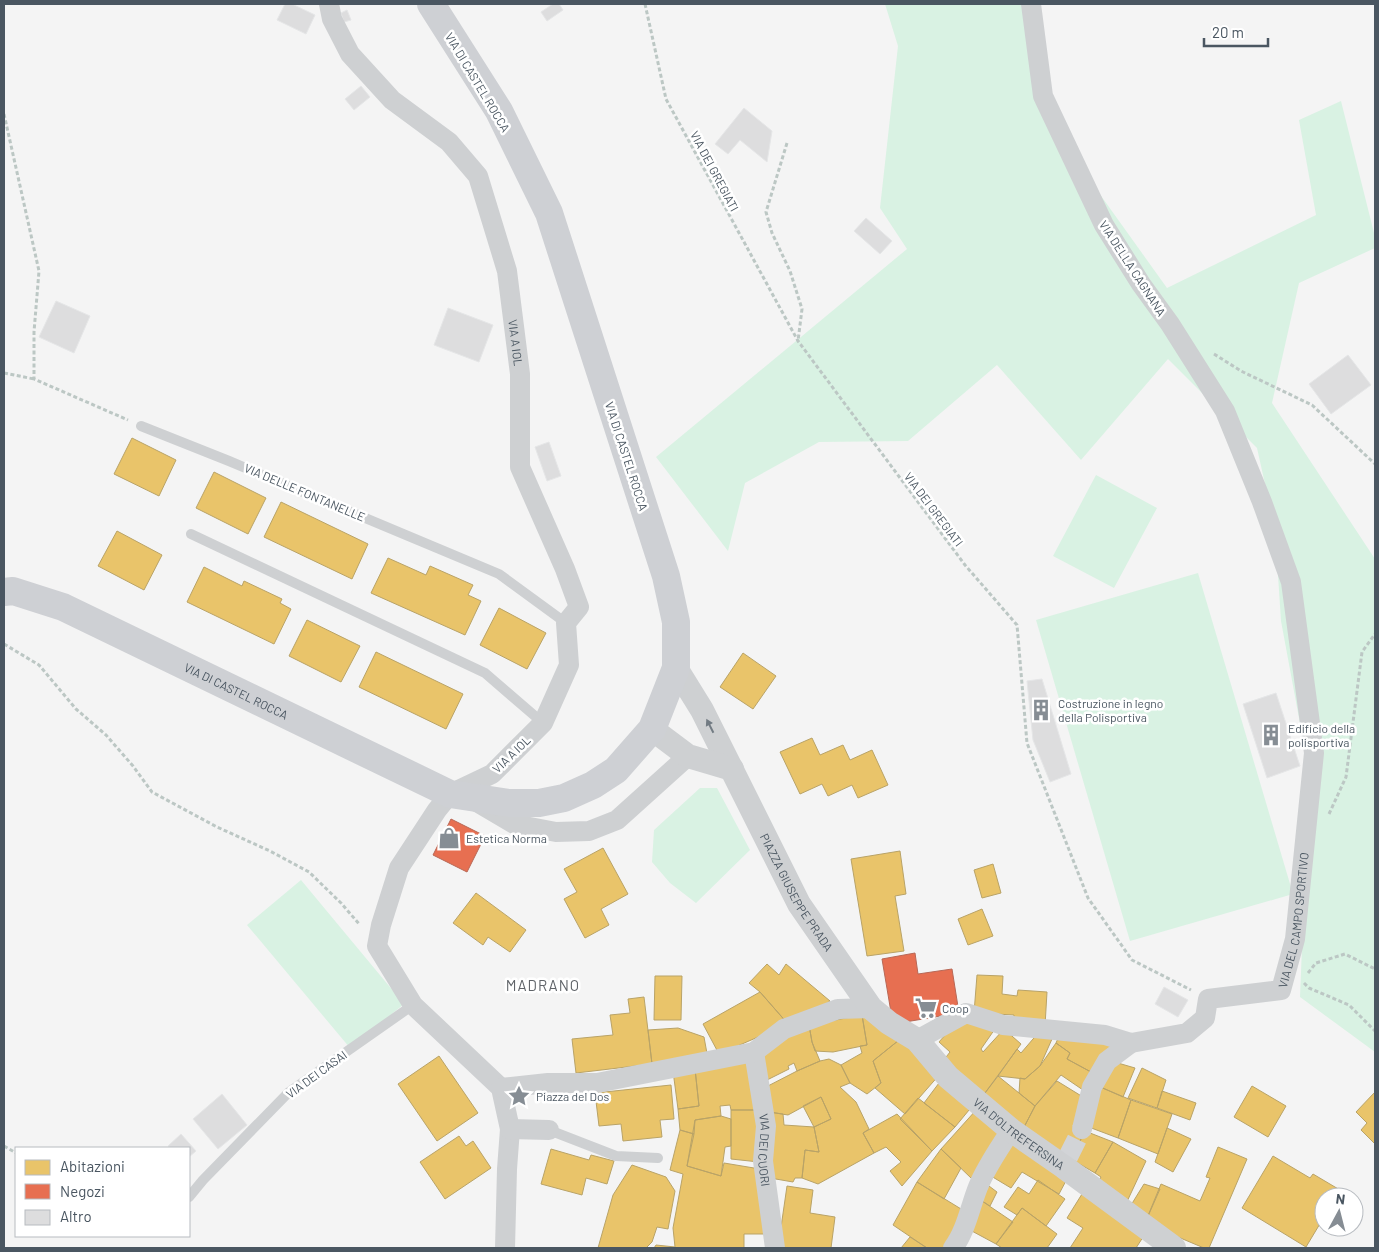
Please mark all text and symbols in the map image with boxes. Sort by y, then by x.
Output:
scale bar [1204,15,1268,47]
text: 20 m [1212,23,1244,41]
street label: VIA DI CASTEL ROCCA [443,30,513,134]
street label: VIA DEI GREGIATI [688,128,742,214]
street label: VIA DELLA CAGNANA [1097,218,1169,318]
street label: VIA A IOL [506,318,526,367]
street label: VIA DI CASTEL ROCCA [603,400,651,512]
street label: VIA DELLE FONTANELLE [243,460,367,524]
street label: VIA DEI GREGIATI [902,469,966,549]
street label: VIA DI CASTEL ROCCA [182,660,291,722]
place label: Costruzione in legno della Polisportiva [1058,696,1163,724]
building icon: Costruzione in legno della Polisportiva [1028,697,1054,723]
one-way arrow [706,719,714,733]
place label: Edificio della polisportiva [1288,721,1355,749]
building icon: Edificio della polisportiva [1258,722,1284,748]
street label: VIA A IOL [489,733,533,775]
shop icon: Estetica Norma [436,825,462,851]
place label: Estetica Norma [466,831,547,845]
street label: PIAZZA GIUSEPPE PRADA [758,831,836,954]
street label: VIA DEL CAMPO SPORTIVO [1275,852,1311,989]
district label: MADRANO [506,976,580,994]
supermarket icon: Coop [913,995,939,1021]
place label: Coop [942,1001,969,1015]
street label: VIA DEI CASAI [283,1047,349,1101]
place icon: Piazza del Dos [506,1083,532,1109]
place label: Piazza del Dos [536,1089,610,1103]
street label: VIA D'OLTREFERSINA [971,1094,1067,1172]
street label: VIA DEI CUORI [756,1113,773,1187]
legend [15,1147,190,1237]
text: Abitazioni [60,1157,125,1175]
text: Negozi [60,1182,105,1200]
north arrow [1314,1187,1364,1237]
text: N [1335,1190,1346,1208]
text: Altro [60,1207,92,1225]

